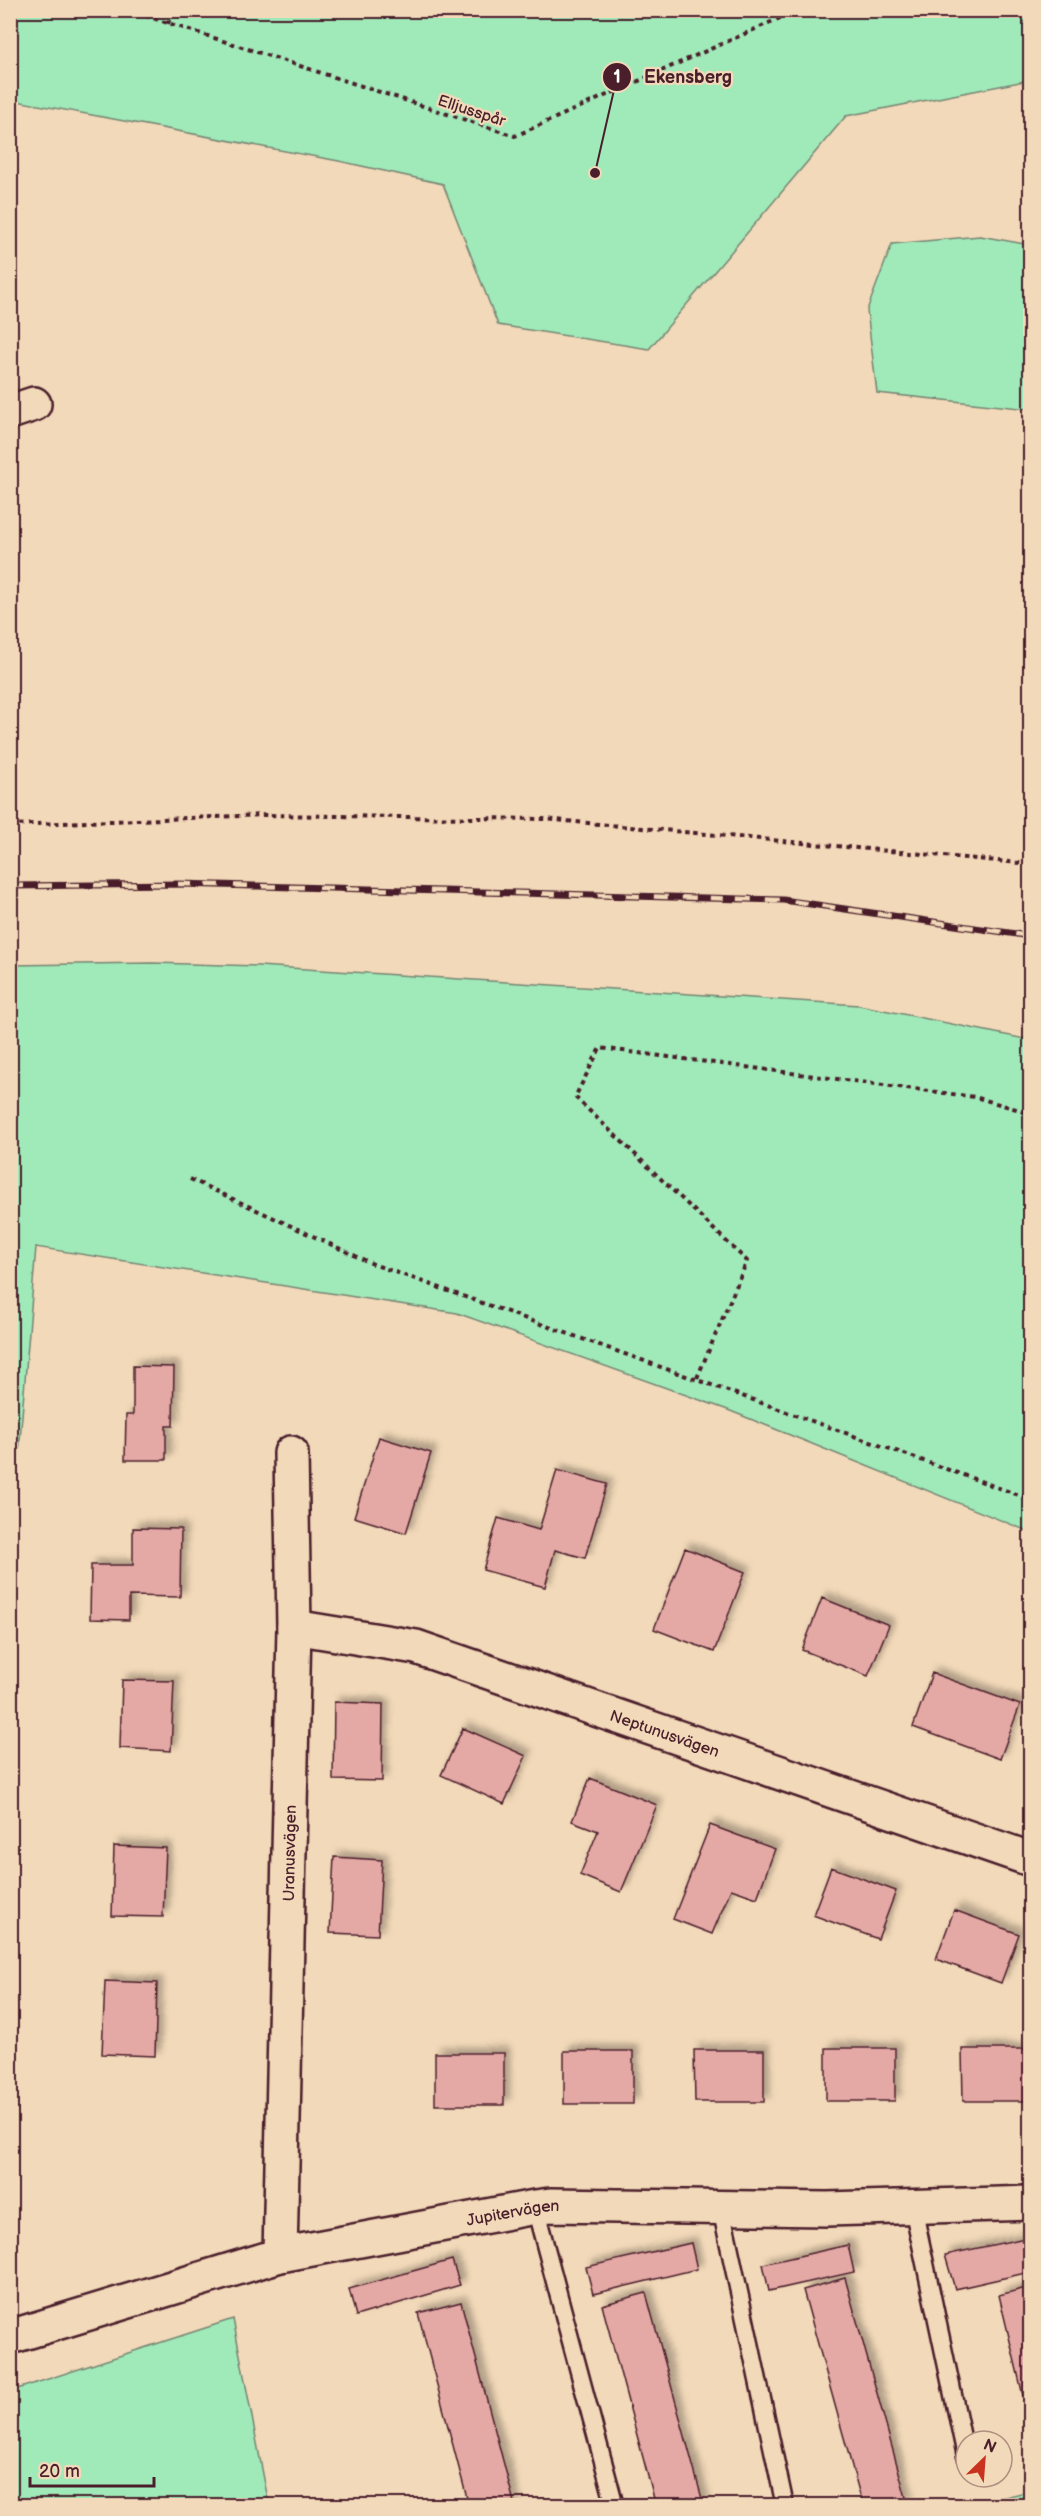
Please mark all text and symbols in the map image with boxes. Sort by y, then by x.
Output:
callout: Ekensberg [602,59,744,95]
text: 1 [613,67,621,88]
text: Ekensberg [644,67,732,88]
street label: Elljusspår [435,92,508,131]
street label: Neptunusvägen [607,1707,722,1762]
street label: Uranusvägen [280,1805,301,1902]
street label: Jupitervägen [465,2197,560,2231]
north arrow [954,2429,1014,2489]
text: N [980,2436,999,2458]
scale bar [30,2450,154,2488]
text: 20 m [39,2461,80,2482]

